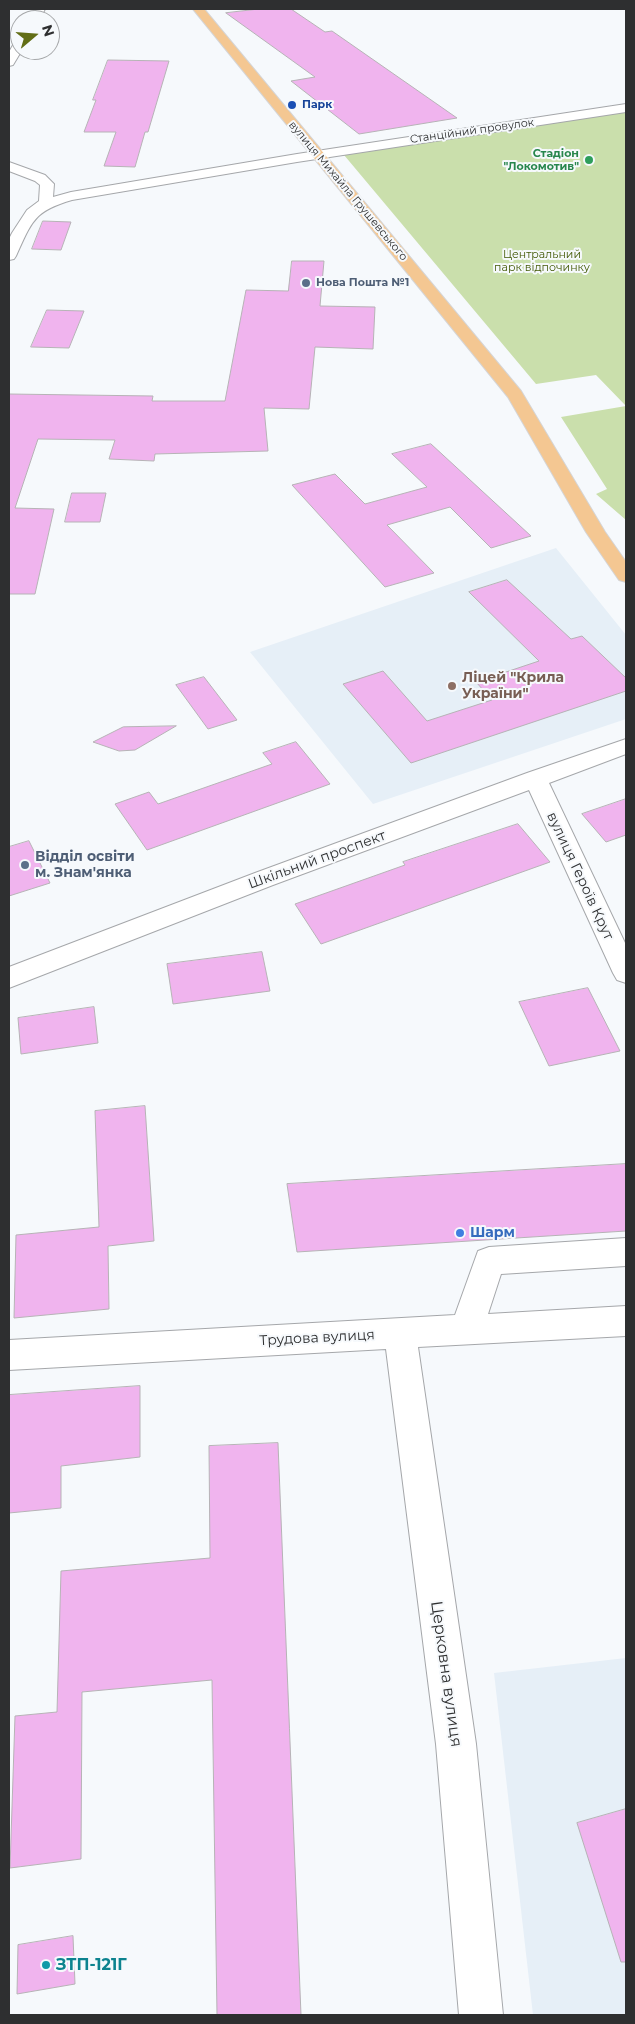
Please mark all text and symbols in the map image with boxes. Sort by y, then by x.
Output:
north arrow [10,10,60,60]
text: N [38,23,59,39]
place label: Парк [302,98,332,112]
marker: Парк [286,99,298,111]
street label: Станційний провулок [409,116,535,146]
street label: вулиця Михайла Грушевського [286,119,410,263]
place label: Стадіон "Локомотив" [503,147,579,173]
marker: Стадіон "Локомотив" [583,154,595,166]
park label: Центральний парк відпочинку [494,248,590,274]
place label: Нова Пошта №1 [316,276,409,290]
marker: Нова Пошта №1 [300,277,312,289]
place label: Ліцей "Крила України" [462,670,564,702]
marker: Ліцей "Крила України" [446,680,458,692]
street label: вулиця Героїв Крут [543,809,617,943]
street label: Шкільний проспект [246,827,388,893]
place label: Відділ освіти м. Знам'янка [35,849,135,882]
marker: Відділ освіти м. Знам'янка [19,859,31,871]
place label: Шарм [470,1225,515,1241]
marker: Шарм [454,1227,466,1239]
street label: Трудова вулиця [259,1327,375,1349]
street label: Церковна вулиця [426,1600,466,1748]
place label: ЗТП-121Г [56,1955,127,1975]
marker: ЗТП-121Г [40,1959,52,1971]

